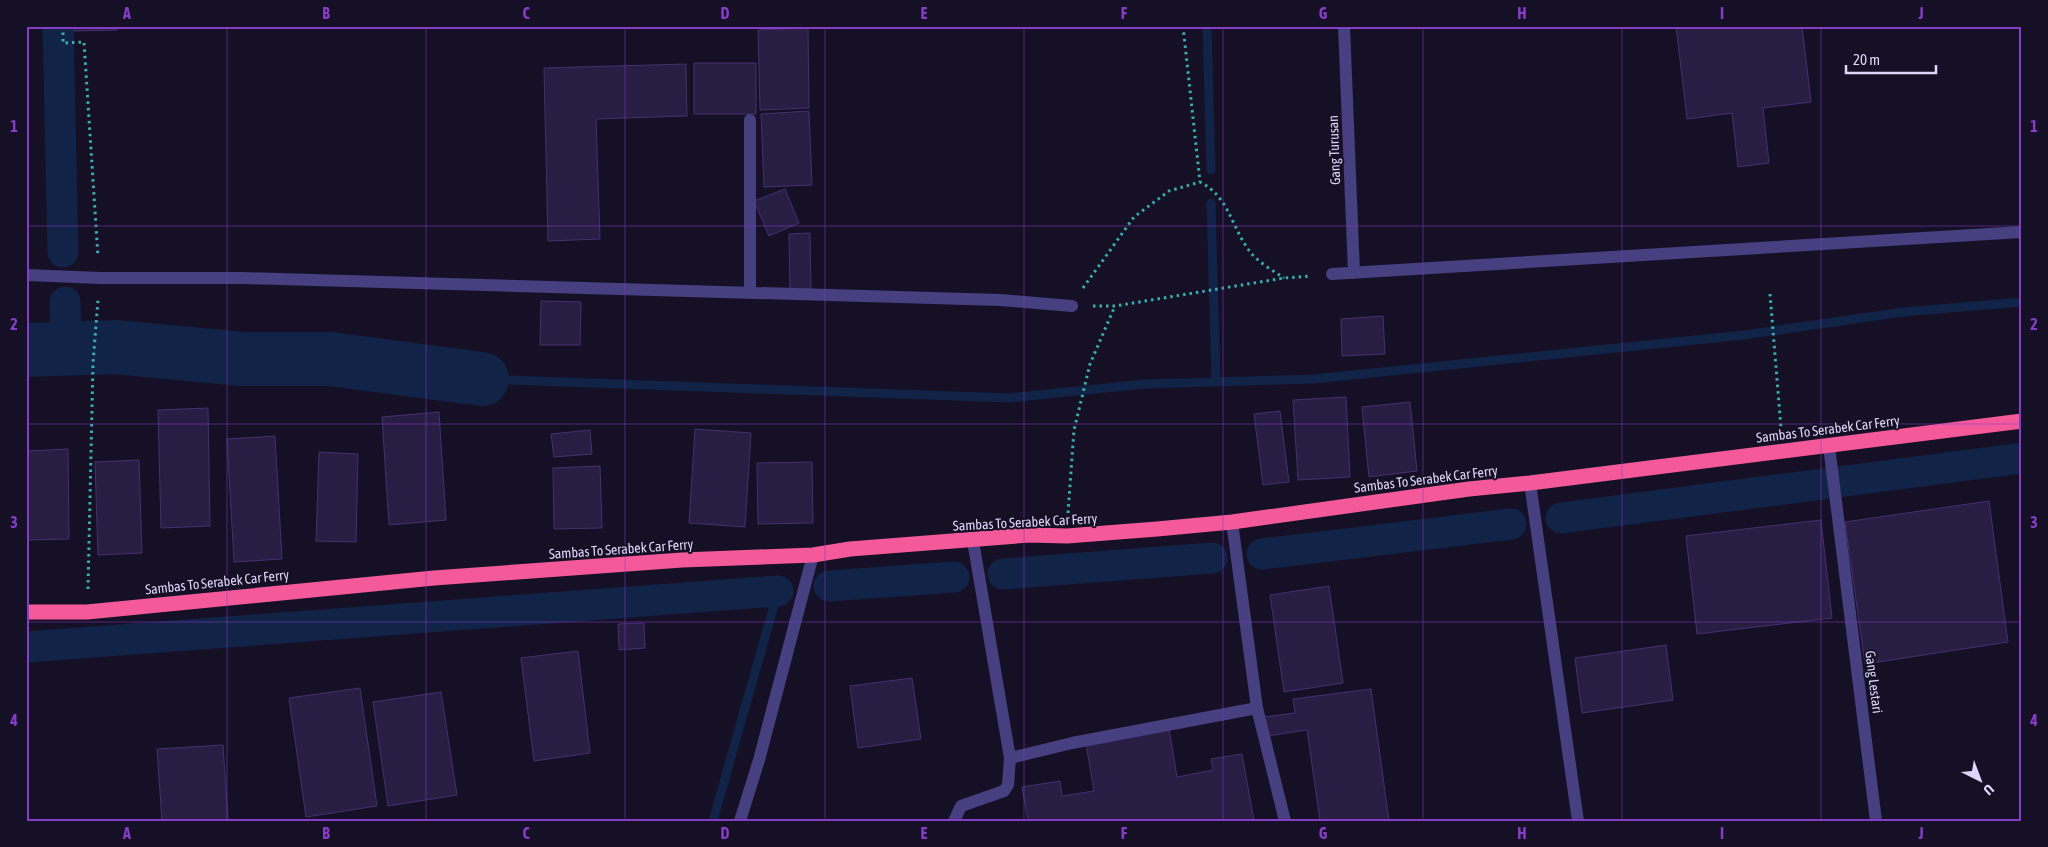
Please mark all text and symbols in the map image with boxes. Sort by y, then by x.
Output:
text: A [122,4,131,22]
text: B [322,4,330,22]
text: C [522,4,530,22]
text: D [721,4,730,22]
text: E [921,4,928,22]
text: F [1121,4,1128,22]
text: G [1319,4,1328,22]
text: H [1517,4,1527,22]
text: I [1720,4,1724,22]
text: J [1917,4,1924,22]
scale bar [1846,42,1936,74]
text: 20 m [1853,51,1880,68]
street label: Gang Turusan [1325,115,1343,185]
text: 1 [10,117,18,135]
text: 1 [2030,117,2038,135]
text: 2 [10,315,18,333]
text: 2 [2030,315,2038,333]
street label: Sambas To Serabek Car Ferry [1755,412,1901,446]
street label: Sambas To Serabek Car Ferry [1353,462,1499,496]
street label: Sambas To Serabek Car Ferry [952,510,1098,534]
text: 3 [10,513,18,531]
text: 3 [2030,513,2038,531]
street label: Sambas To Serabek Car Ferry [548,536,694,562]
street label: Sambas To Serabek Car Ferry [144,566,290,598]
street label: Gang Lestari [1862,650,1886,714]
text: 4 [9,711,18,729]
text: 4 [2029,711,2038,729]
north arrow [1956,754,2006,804]
text: U [1980,781,1997,798]
text: A [122,824,131,842]
text: B [322,824,330,842]
text: C [522,824,530,842]
text: D [721,824,730,842]
text: E [921,824,928,842]
text: F [1121,824,1128,842]
text: G [1319,824,1328,842]
text: H [1517,824,1527,842]
text: I [1720,824,1724,842]
text: J [1917,824,1924,842]

